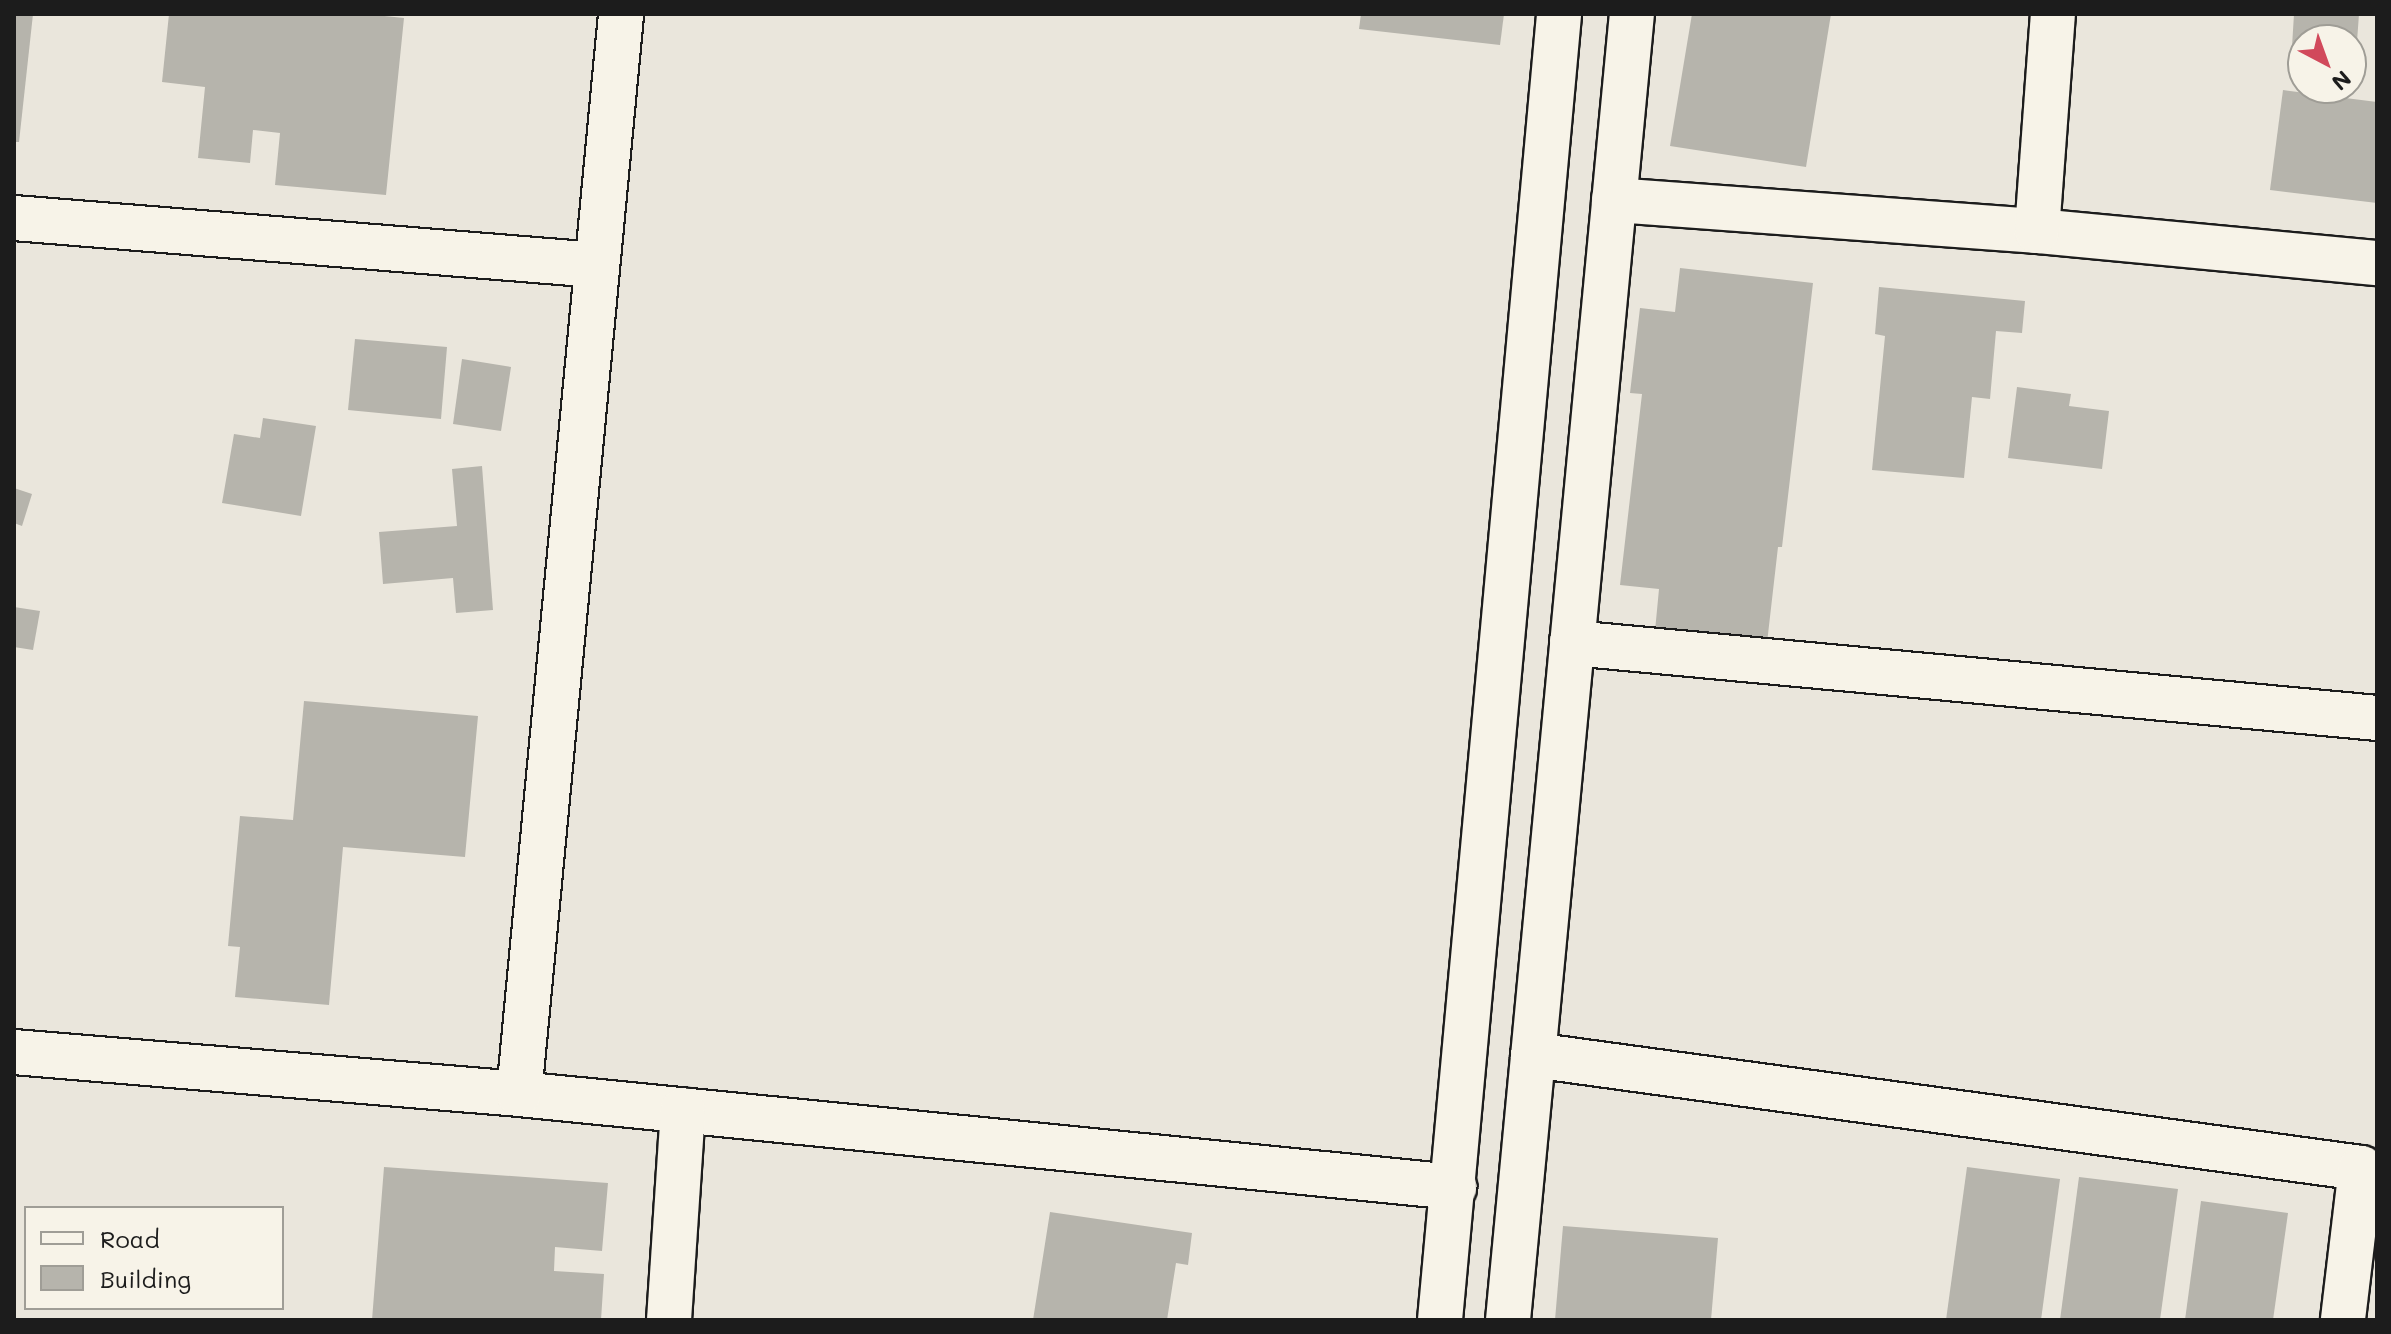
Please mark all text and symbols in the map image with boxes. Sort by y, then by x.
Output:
north arrow [2287,24,2367,104]
text: N [2326,65,2358,97]
legend [24,1206,284,1310]
text: Road [100,1223,160,1254]
text: Building [100,1263,191,1294]

